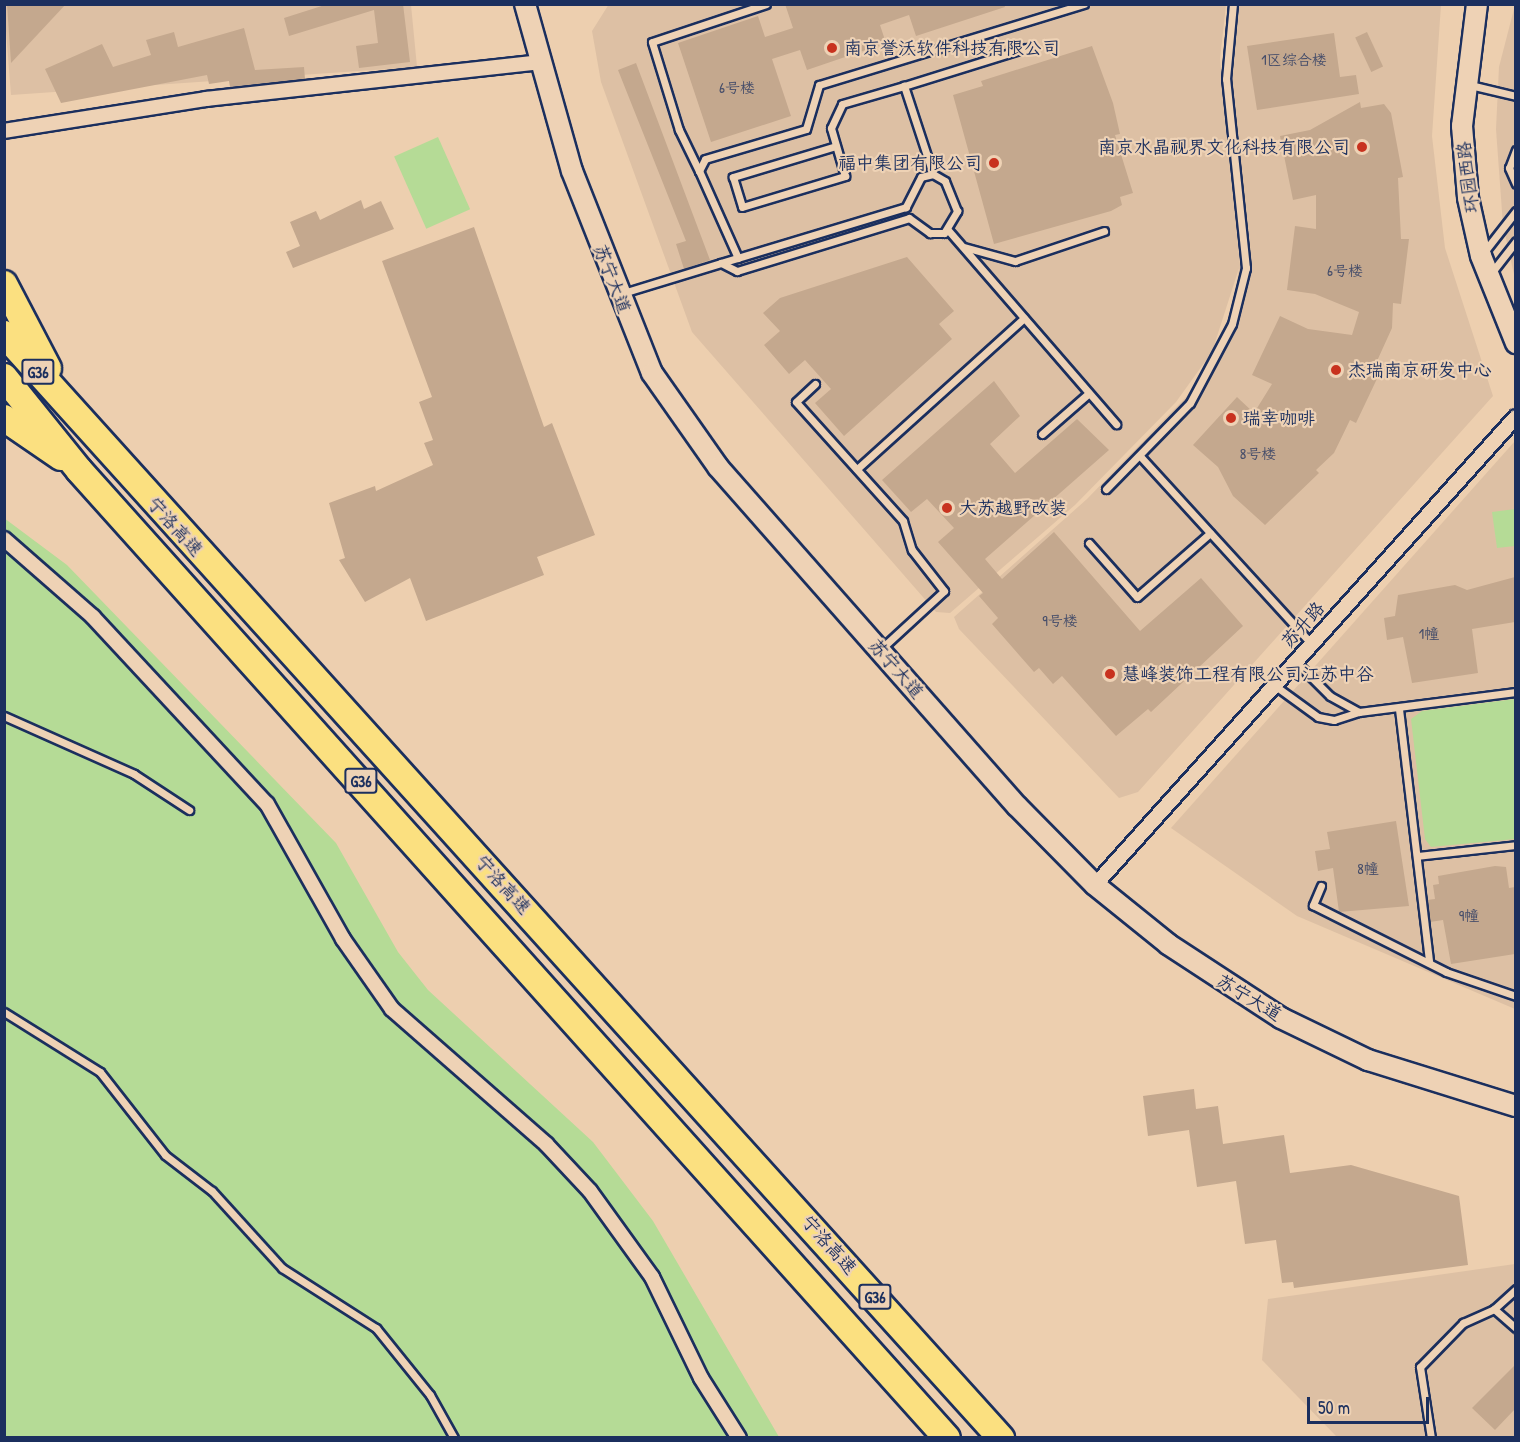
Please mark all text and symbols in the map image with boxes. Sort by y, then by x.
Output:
place label: 南京誉沃软件科技有限公司 [844,37,1060,59]
marker: 南京誉沃软件科技有限公司 [825,41,839,55]
house number: 1区综合楼 [1261,51,1327,69]
house number: 6号楼 [719,79,755,97]
place label: 南京水晶视界文化科技有限公司 [1098,136,1350,158]
marker: 南京水晶视界文化科技有限公司 [1355,140,1369,154]
street label: 环园西路 [1453,140,1483,214]
place label: 福中集团有限公司 [838,152,982,174]
marker: 福中集团有限公司 [987,156,1001,170]
street label: 苏宁大道 [589,242,635,316]
house number: 6号楼 [1327,262,1363,280]
road number: G36 [20,359,56,385]
place label: 杰瑞南京研发中心 [1348,359,1492,381]
marker: 杰瑞南京研发中心 [1329,363,1343,377]
place label: 瑞幸咖啡 [1243,407,1315,429]
marker: 瑞幸咖啡 [1224,411,1238,425]
house number: 8号楼 [1240,445,1276,463]
street label: 宁洛高速 [143,493,207,561]
place label: 大苏越野改装 [959,497,1067,519]
marker: 大苏越野改装 [940,501,954,515]
street label: 苏升路 [1277,598,1329,652]
house number: 9号楼 [1042,612,1078,630]
house number: 1幢 [1419,625,1439,643]
street label: 苏宁大道 [864,635,928,703]
place label: 慧峰装饰工程有限公司江苏中谷 [1122,663,1374,685]
marker: 慧峰装饰工程有限公司江苏中谷 [1103,667,1117,681]
road number: G36 [343,768,379,794]
street label: 宁洛高速 [471,851,535,919]
house number: 8幢 [1357,860,1379,878]
house number: 9幢 [1459,907,1479,925]
street label: 苏宁大道 [1213,970,1285,1026]
street label: 宁洛高速 [797,1211,861,1279]
road number: G36 [857,1284,893,1310]
scale bar [1310,1385,1432,1423]
text: 50 m [1318,1395,1350,1420]

